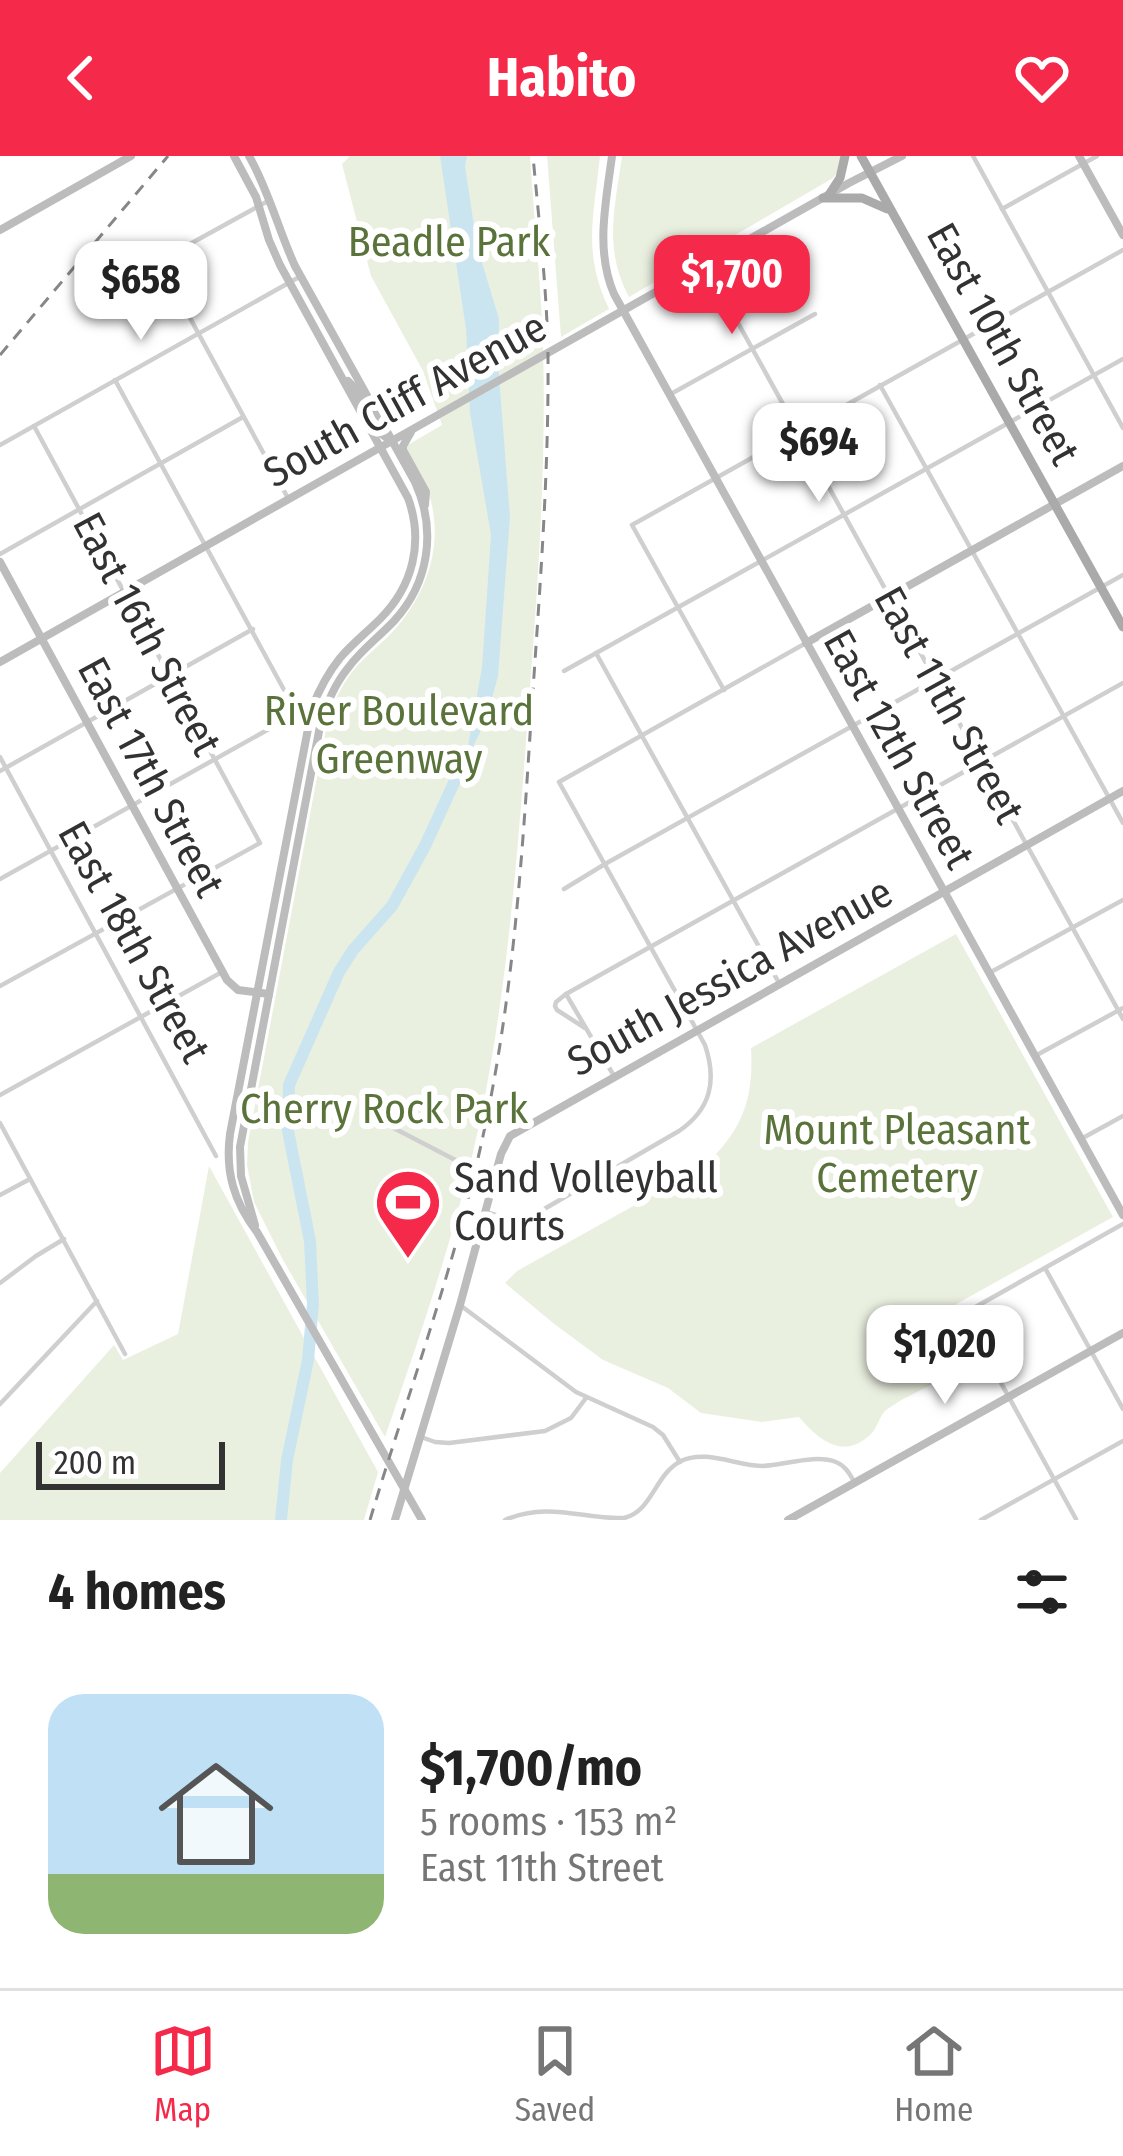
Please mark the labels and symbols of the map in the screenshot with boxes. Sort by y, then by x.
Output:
street label: East 10th Street [916,215,1090,474]
park label: Beadle Park [348,217,551,267]
pin: $1,700 [634,235,830,337]
pin: $658 [70,241,212,343]
street label: South Cliff Avenue [255,302,555,498]
pin: $694 [748,403,890,505]
street label: East 16th Street [62,504,232,764]
street label: East 11th Street [864,578,1035,832]
street label: East 12th Street [813,621,985,877]
street label: East 17th Street [67,649,235,905]
park label: River Boulevard Greenway [264,686,534,784]
street label: East 18th Street [47,813,221,1071]
street label: South Jessica Avenue [559,867,901,1087]
park label: Cherry Rock Park [240,1084,528,1134]
park label: Mount Pleasant Cemetery [764,1105,1031,1203]
place label: Sand Volleyball Courts [454,1153,718,1251]
sports icon: Sand Volleyball Courts [373,1167,443,1261]
pin: $1,020 [847,1305,1043,1407]
scale bar [36,1436,225,1489]

